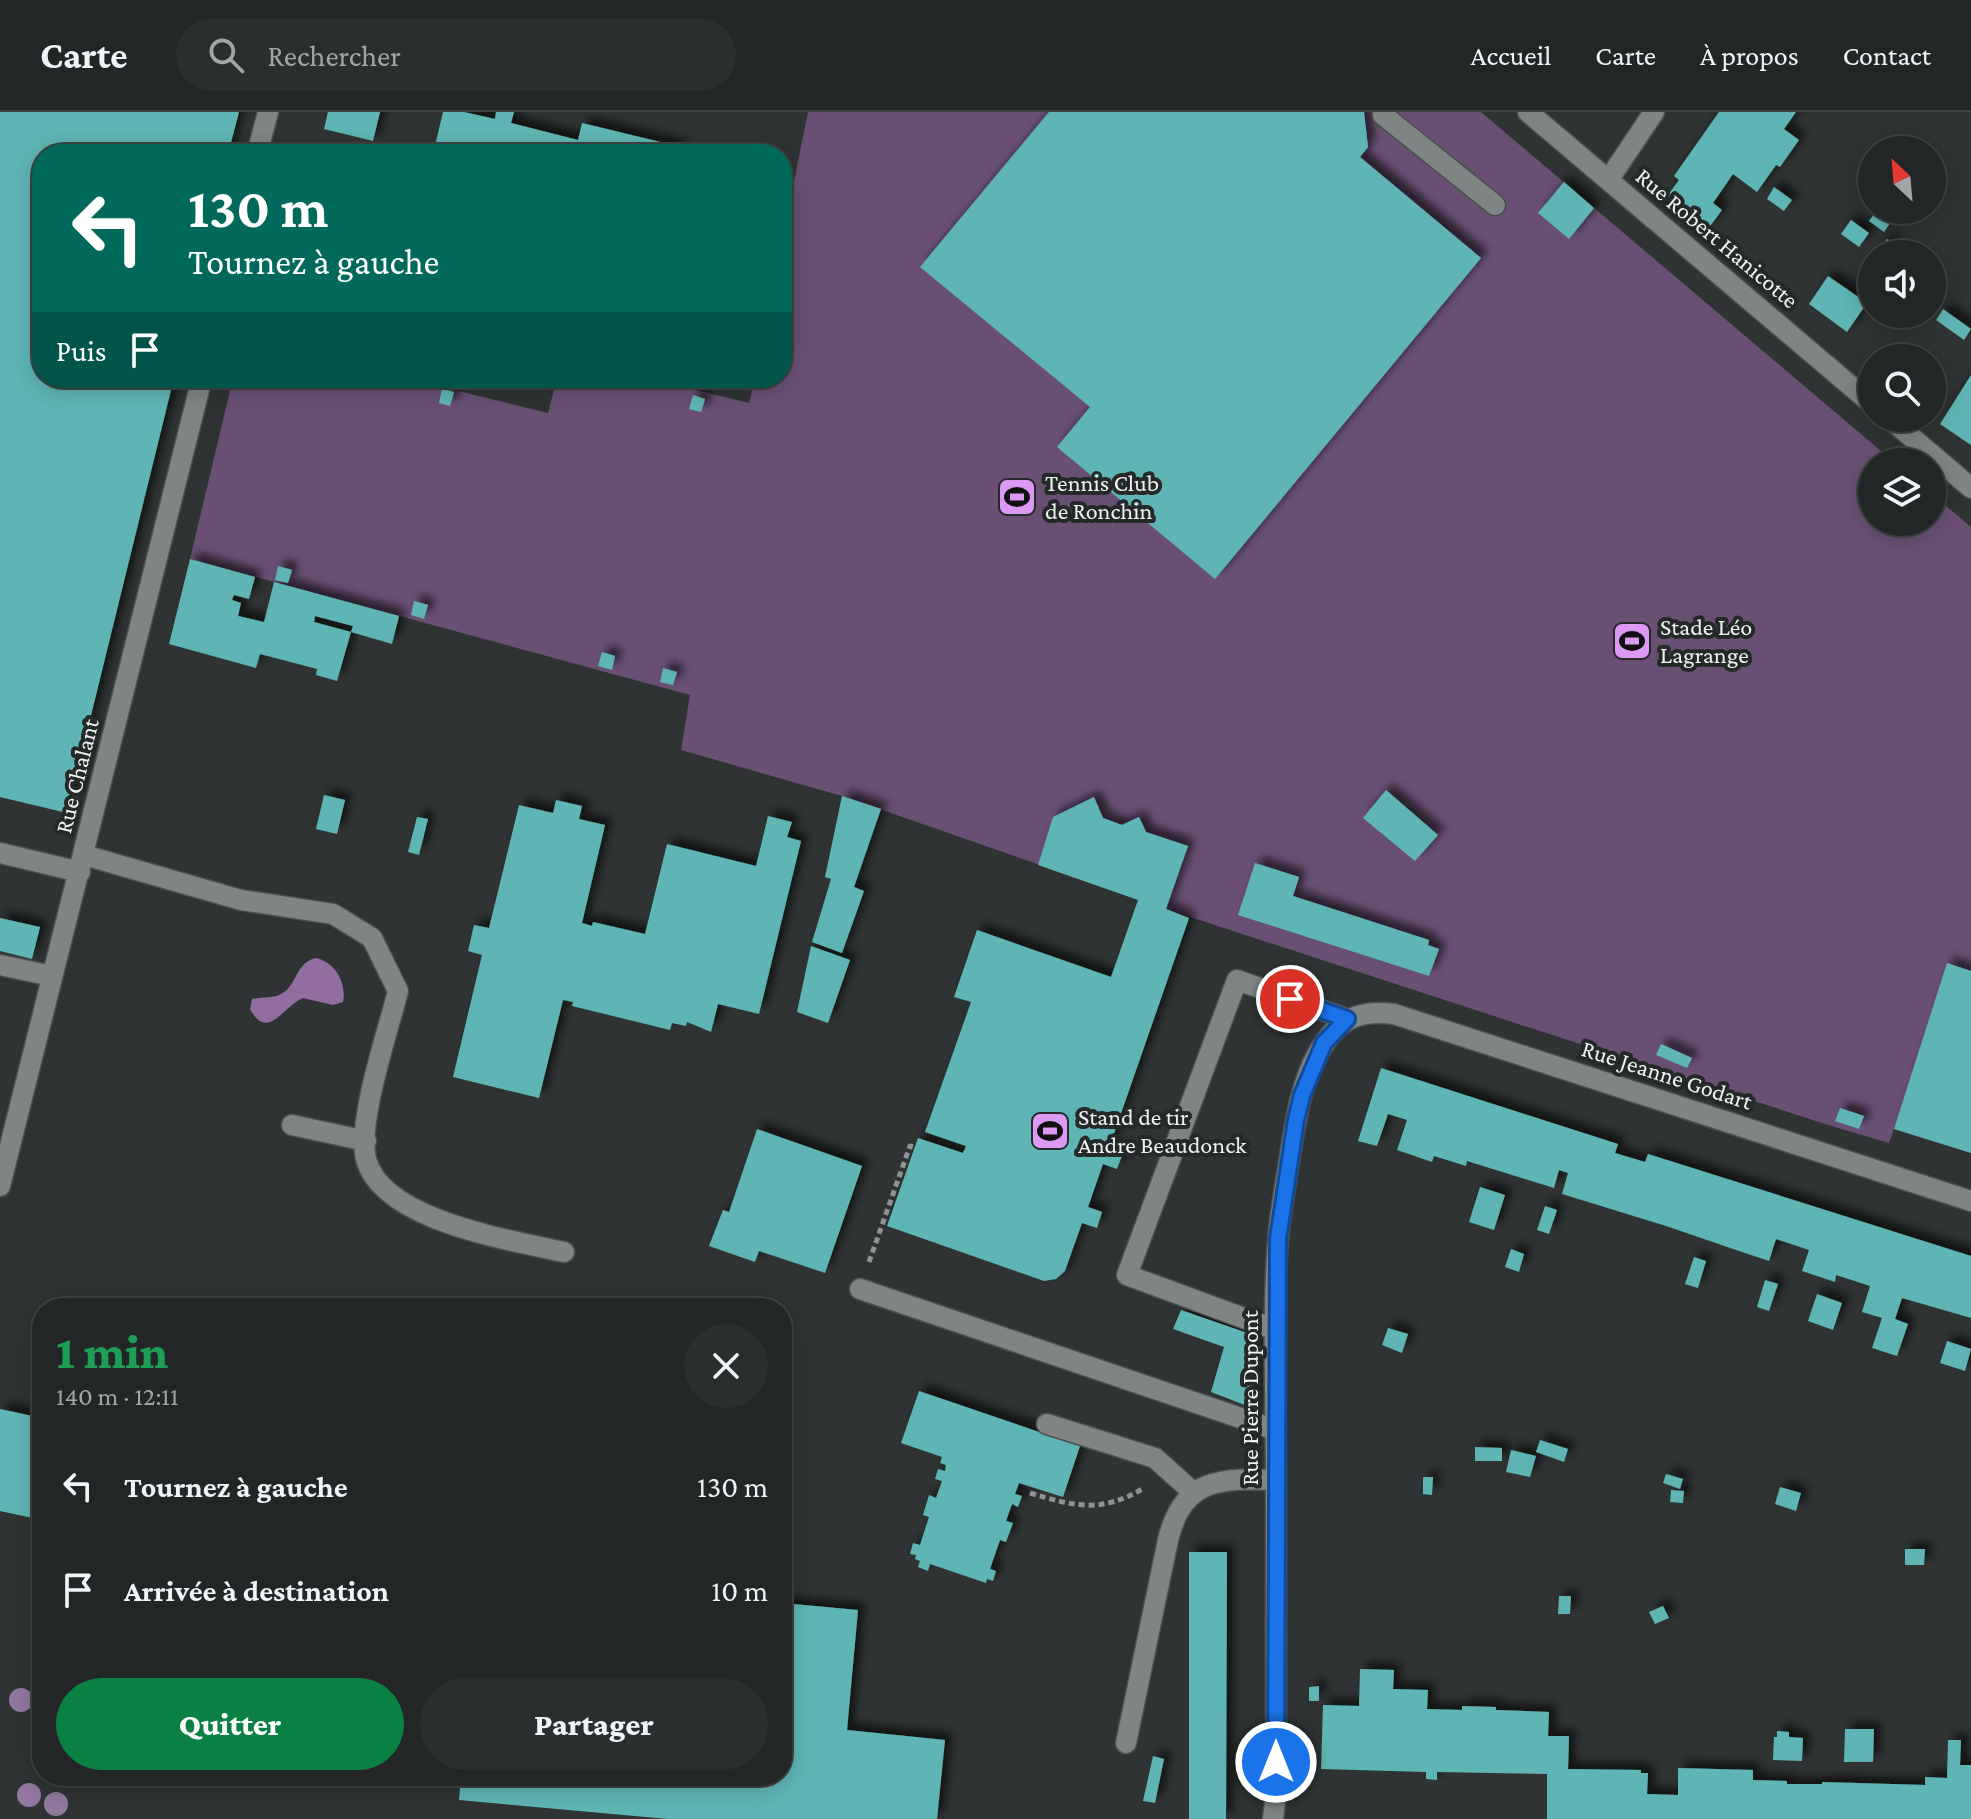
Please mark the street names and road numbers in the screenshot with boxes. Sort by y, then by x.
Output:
street label: Rue Robert Hanicotte [1631,162,1804,313]
street label: Rue Chalant [49,715,104,836]
street label: Rue Jeanne Godart [1578,1034,1757,1115]
street label: Rue Pierre Dupont [1236,1309,1263,1486]

